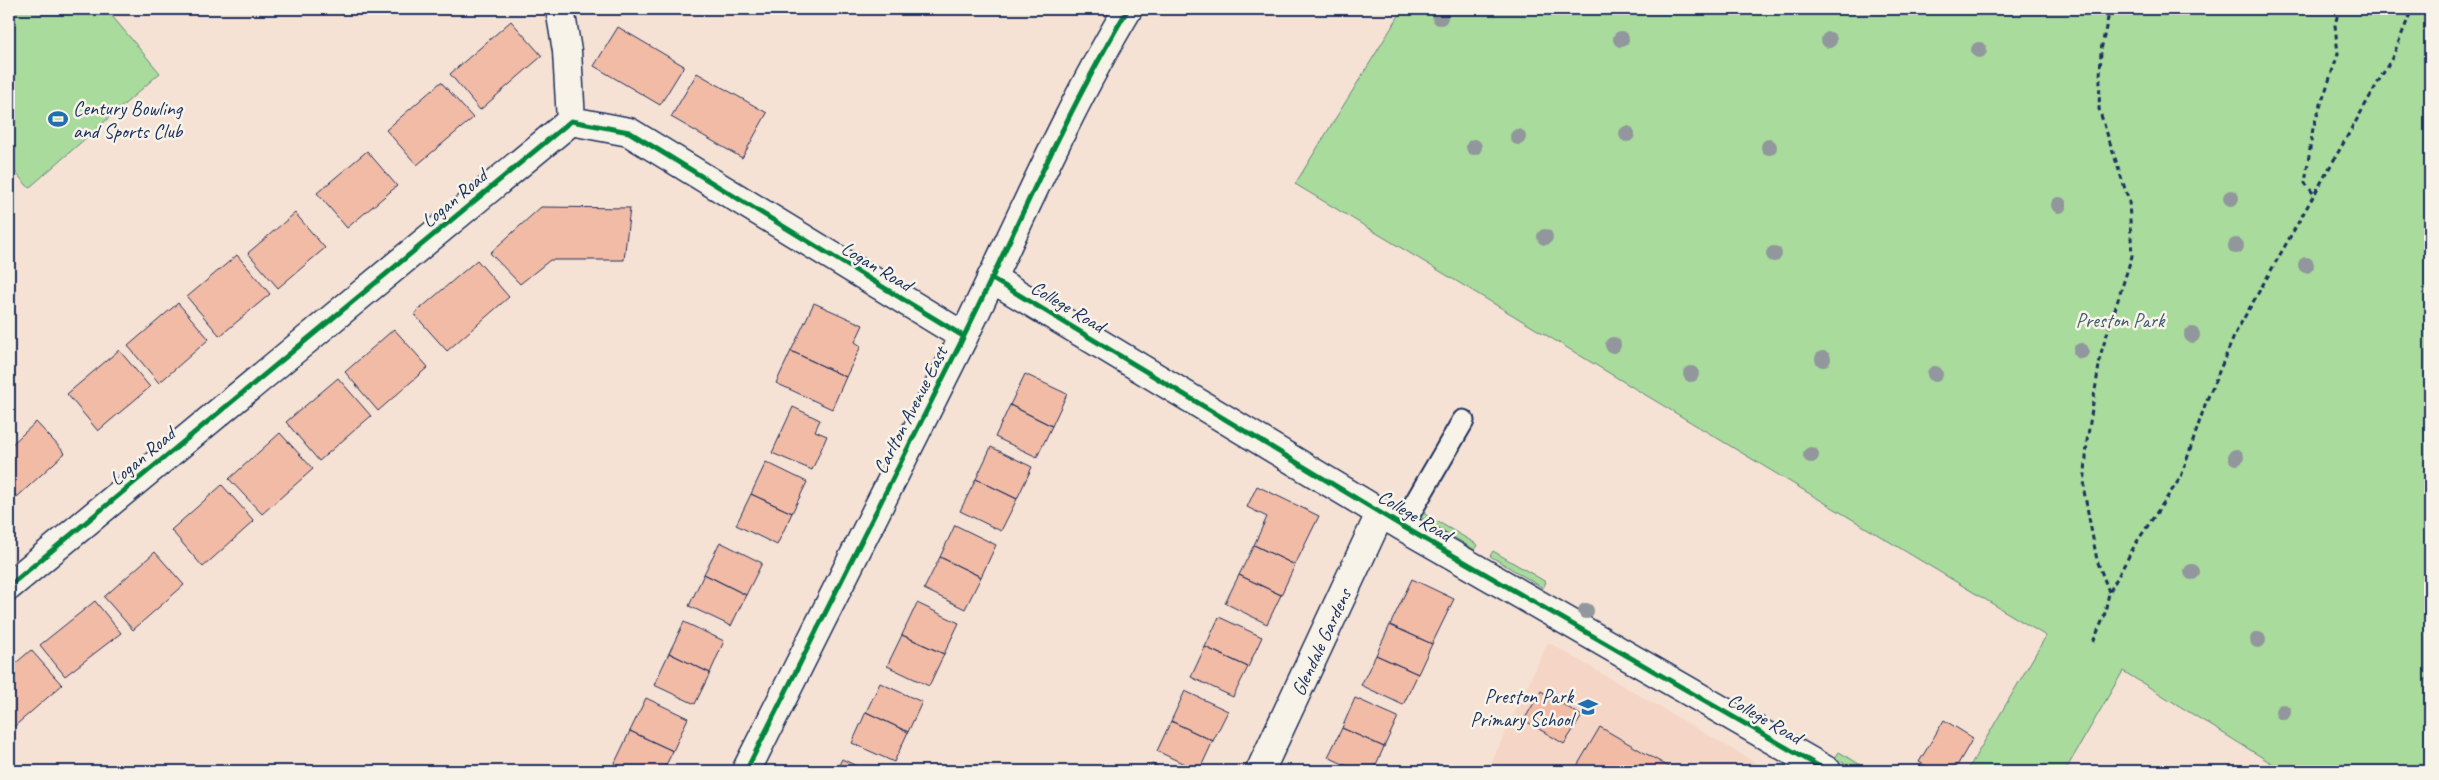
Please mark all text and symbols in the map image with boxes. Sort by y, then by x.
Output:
place label: Century Bowling and Sports Club [73,96,184,144]
sports icon: Century Bowling and Sports Club [47,108,69,130]
street label: Logan Road [416,162,495,233]
street label: Logan Road [837,236,919,299]
street label: College Road [1026,275,1112,340]
park label: Preston Park [2076,308,2166,333]
street label: Carlton Avenue East [868,340,954,478]
street label: Logan Road [104,420,183,491]
street label: College Road [1373,484,1459,549]
street label: Glendale Gardens [1286,583,1358,700]
place label: Preston Park Primary School [1470,684,1577,732]
street label: College Road [1723,687,1809,751]
school or university icon: Preston Park Primary School [1577,696,1599,718]

